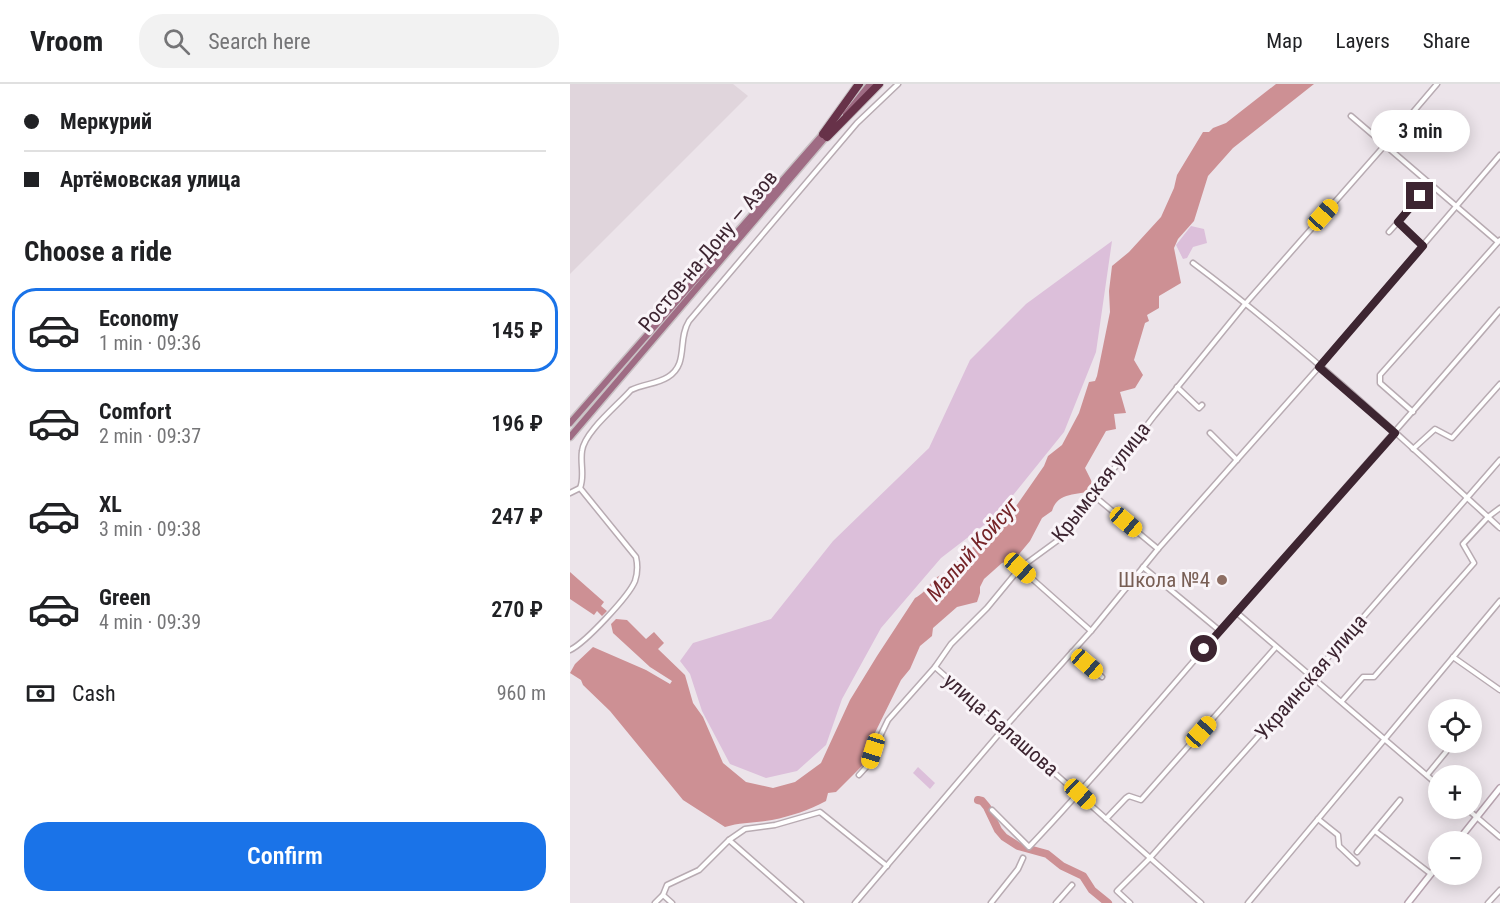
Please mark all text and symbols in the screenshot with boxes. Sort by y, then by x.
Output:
search box [139,14,559,68]
text: Vroom [30,25,103,58]
icon: search [160,25,193,58]
text: Search here [208,29,311,54]
text: Map [1266,29,1303,53]
text: Layers [1336,29,1390,53]
text: Share [1423,29,1470,53]
text: Меркурий [60,109,152,134]
callout: 3 min [1370,109,1470,151]
text: 3 min [1398,119,1443,143]
street label: Ростов-на-Дону — Азов [634,166,782,336]
text: Артёмовская улица [60,167,241,192]
route end [1406,182,1433,209]
car [1304,196,1342,234]
text: Choose a ride [24,236,172,268]
icon: car [27,303,81,357]
text: Economy [99,306,179,331]
text: 145 ₽ [491,318,543,343]
text: 1 min · 09:36 [99,331,201,355]
icon: car [27,396,81,450]
text: Comfort [99,399,172,424]
text: 196 ₽ [491,411,543,436]
street label: Крымская улица [1047,417,1155,547]
text: 2 min · 09:37 [99,424,201,448]
icon: car [27,489,81,543]
text: XL [99,492,122,517]
water label: Малый Койсуг [921,492,1024,606]
text: 247 ₽ [491,504,543,529]
car [1106,504,1146,540]
text: 3 min · 09:38 [99,517,201,541]
car [1001,549,1039,587]
place label: Школа №4 [1118,568,1210,592]
marker: Школа №4 [1215,573,1229,587]
icon: car [27,582,81,636]
text: Green [99,585,151,610]
text: 270 ₽ [491,597,543,622]
text: 4 min · 09:39 [99,610,201,634]
street label: Украинская улица [1250,610,1372,744]
route start [1190,635,1217,662]
car [1068,645,1106,683]
street label: улица Балашова [939,669,1063,781]
icon: cash [24,677,57,710]
text: Cash [72,681,116,706]
text: 960 m [497,681,546,705]
map controls [1428,699,1482,885]
button: locate [1428,699,1482,753]
car [1182,713,1220,751]
car [859,731,887,771]
button: + [1428,765,1482,819]
car [1061,775,1099,813]
button: Confirm [24,822,546,891]
button: − [1428,831,1482,885]

